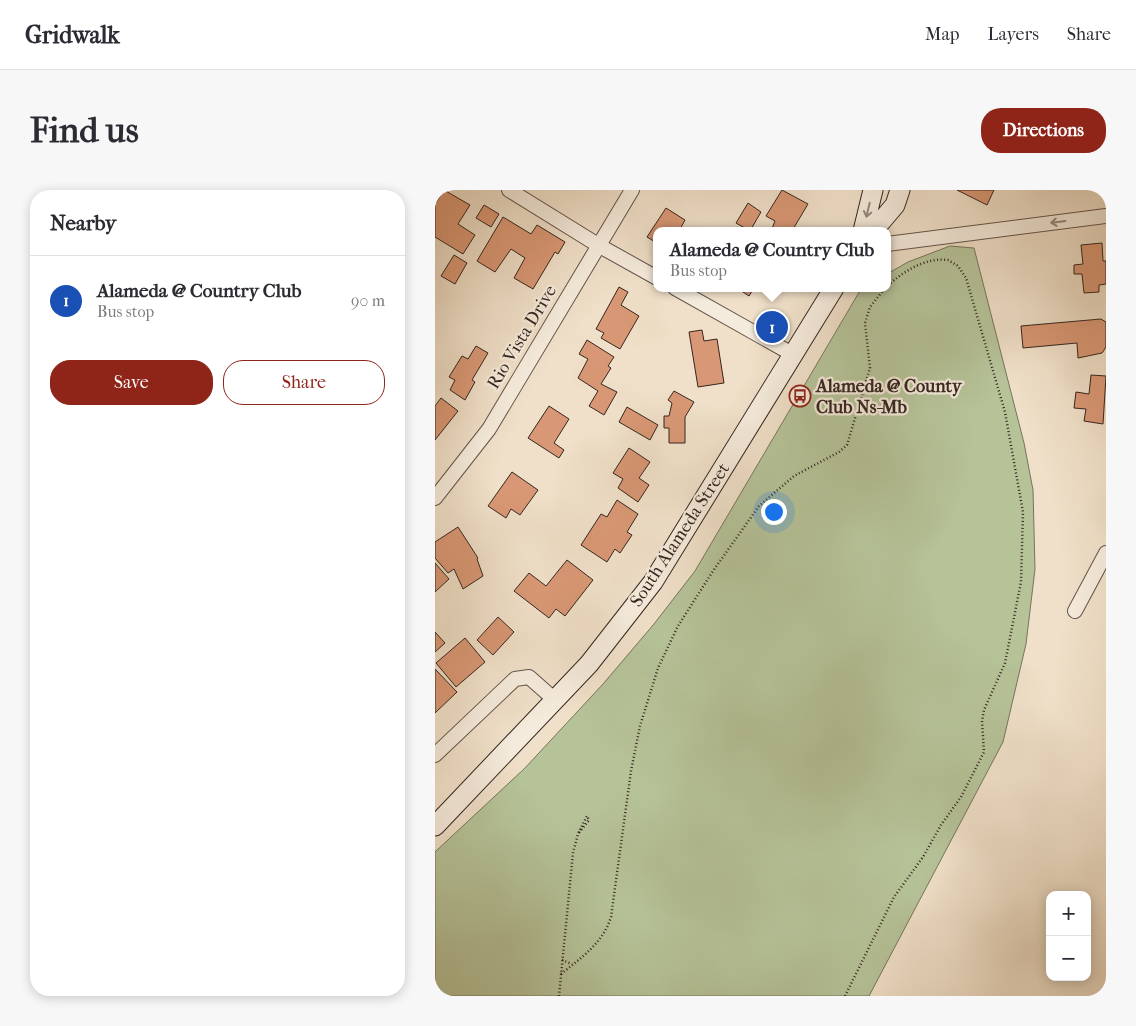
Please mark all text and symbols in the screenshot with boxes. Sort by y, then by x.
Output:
text: Gridwalk [25,21,120,49]
text: Map [925,24,959,45]
text: Layers [987,24,1039,45]
text: Share [1067,24,1111,45]
button: Directions [981,108,1106,153]
text: Find us [30,110,139,151]
one-way arrow [863,202,872,218]
text: Nearby [50,211,116,235]
one-way arrow [1050,217,1066,227]
popup [653,227,891,292]
text: Alameda @ Country Club [670,239,874,261]
text: Bus stop [670,261,727,280]
text: Alameda @ Country Club [97,280,301,302]
street label: Rio Vista Drive [483,281,561,393]
text: 1 [63,291,69,310]
text: 90 m [351,291,385,310]
text: Bus stop [97,302,154,321]
pin: 1 [756,308,788,346]
button: Save [50,360,213,405]
button: Share [223,360,385,405]
place label: Alameda @ County Club Ns-Mb [815,376,963,418]
bus stop icon: Alameda @ County Club Ns-Mb [788,384,812,408]
street label: South Alameda Street [626,459,735,611]
your location [761,499,787,525]
map controls [1046,891,1091,981]
button: + [1046,891,1091,936]
button: − [1046,936,1091,981]

